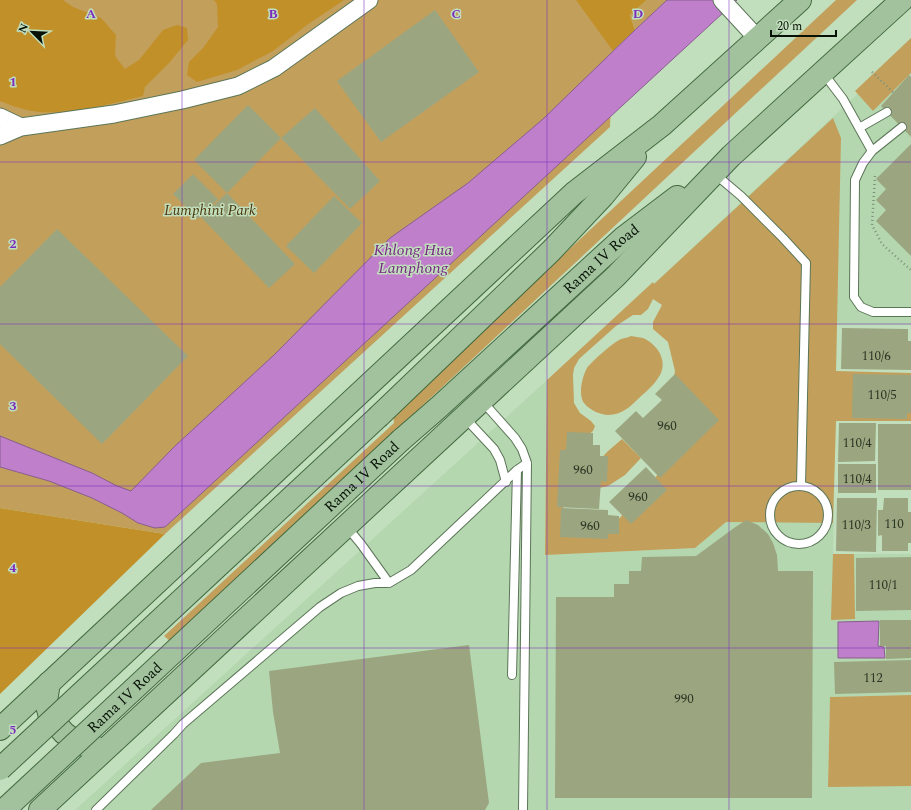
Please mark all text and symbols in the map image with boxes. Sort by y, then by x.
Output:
text: A [86,4,96,24]
text: B [268,4,278,24]
text: C [451,4,461,24]
text: D [633,4,643,24]
north arrow [12,12,52,52]
scale bar [771,12,836,38]
text: 20 m [777,17,802,36]
text: N [14,21,33,36]
text: 1 [9,72,17,92]
park label: Lumphini Park [164,199,256,222]
street label: Rama IV Road [558,218,644,300]
text: 2 [9,234,17,254]
water label: Khlong Hua Lamphong [374,238,452,280]
house number: 110/6 [861,346,891,366]
house number: 110/5 [867,385,897,405]
text: 3 [9,396,17,416]
house number: 960 [657,416,677,436]
house number: 110/4 [842,433,872,453]
street label: Rama IV Road [319,436,405,518]
house number: 960 [573,460,593,480]
house number: 110/4 [842,469,872,489]
house number: 960 [628,487,648,507]
house number: 110 [884,514,904,534]
house number: 110/3 [841,515,871,535]
house number: 960 [580,516,600,536]
text: 4 [9,558,17,578]
house number: 110/1 [868,575,898,595]
street label: Rama IV Road [82,657,168,739]
house number: 112 [863,668,883,688]
house number: 990 [674,689,694,709]
text: 5 [9,720,17,740]

